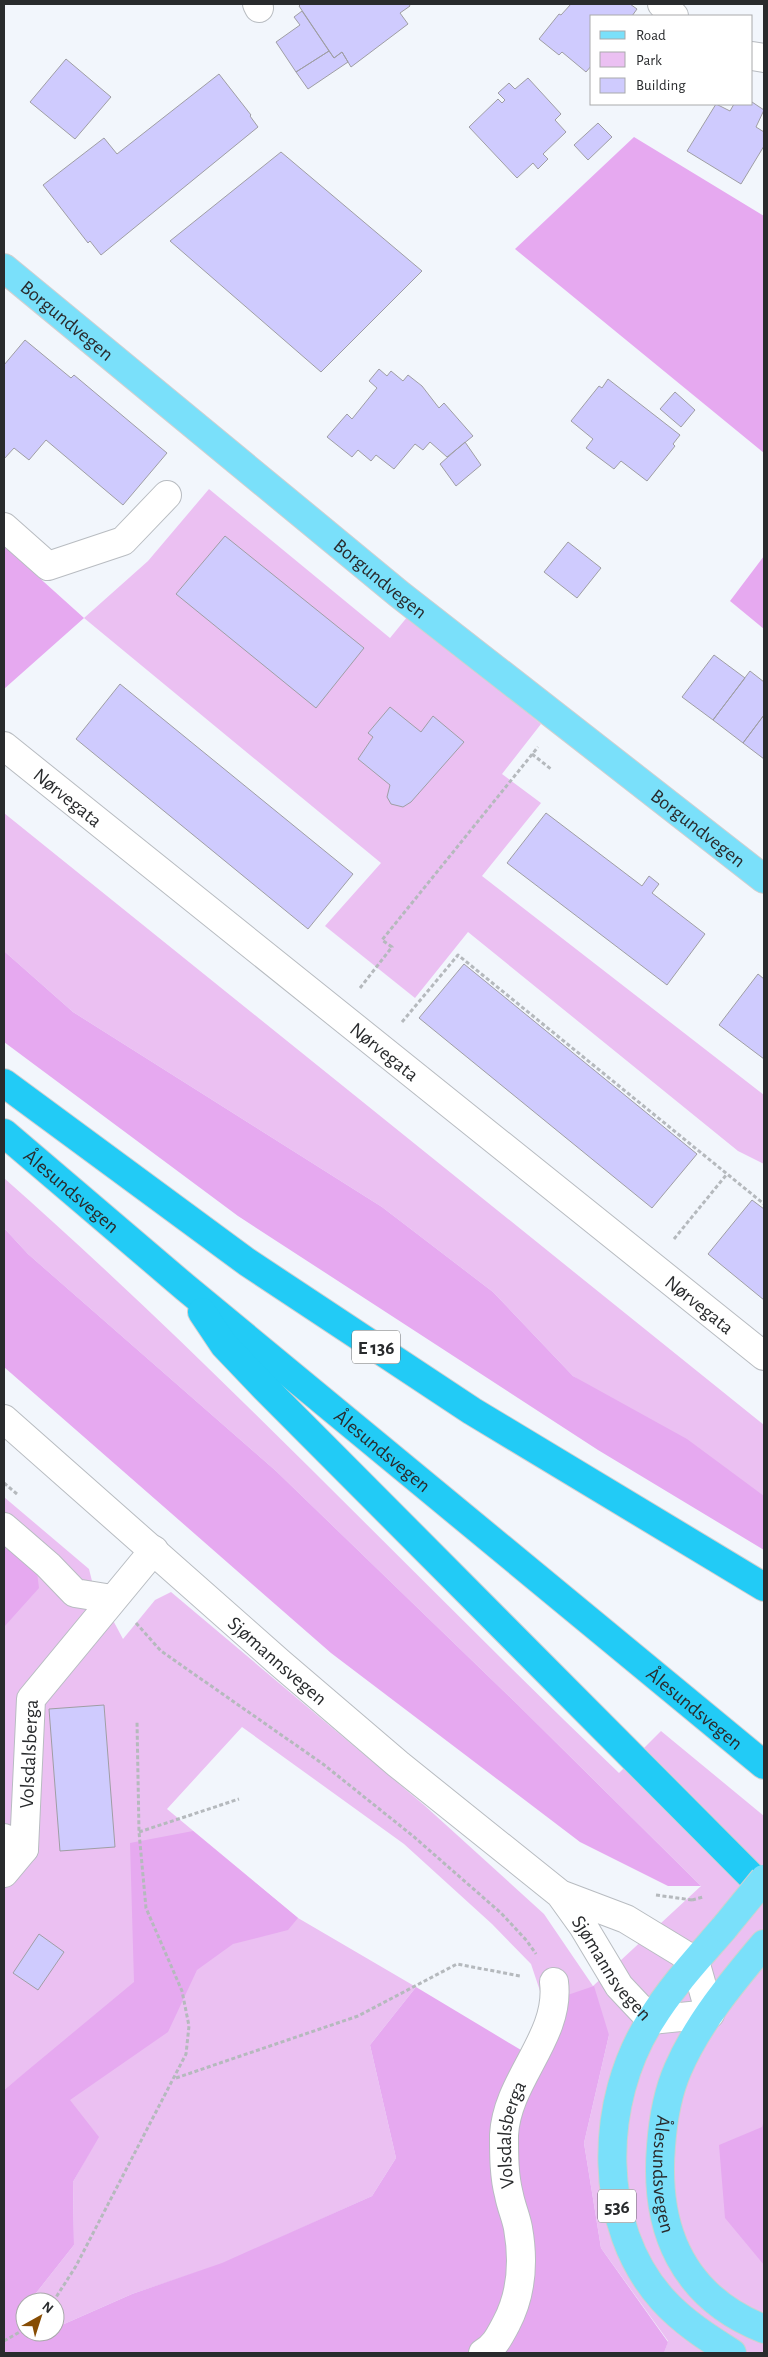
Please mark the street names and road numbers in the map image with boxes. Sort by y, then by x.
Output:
street label: Borgundvegen [16,277,117,365]
street label: Borgundvegen [330,536,430,623]
street label: Nørvegata [29,765,105,831]
street label: Borgundvegen [647,786,749,871]
street label: Nørvegata [346,1019,422,1085]
street label: Ålesundsvegen [20,1145,122,1237]
street label: Nørvegata [661,1272,737,1338]
road number: E 136 [352,1330,400,1364]
street label: Ålesundsvegen [330,1405,434,1496]
street label: Sjømannsvegen [224,1613,330,1709]
street label: Ålesundsvegen [643,1663,746,1754]
street label: Volsdalsberga [17,1699,42,1809]
street label: Sjømannsvegen [568,1912,655,2025]
street label: Volsdalsberga [495,2078,530,2190]
street label: Ålesundsvegen [649,2114,678,2236]
road number: 536 [598,2190,636,2222]

